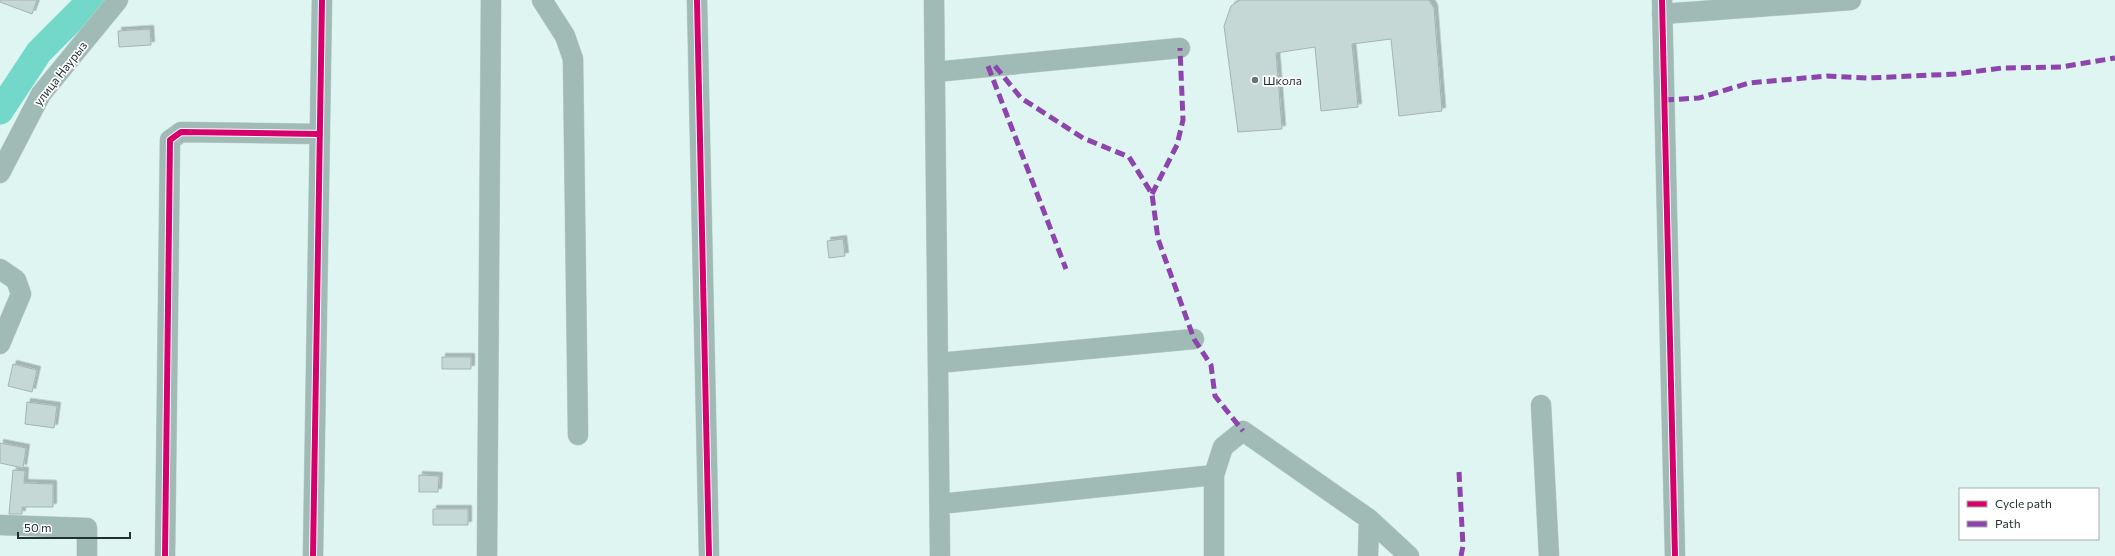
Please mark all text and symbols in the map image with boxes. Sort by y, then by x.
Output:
street label: улица Наурыз [30,38,90,108]
place label: Школа [1263,73,1302,87]
marker: Школа [1250,75,1260,85]
legend [1959,488,2099,540]
text: Cycle path [1995,496,2052,510]
scale bar [18,514,130,540]
text: Path [1995,516,2021,530]
text: 50 m [24,520,52,534]

